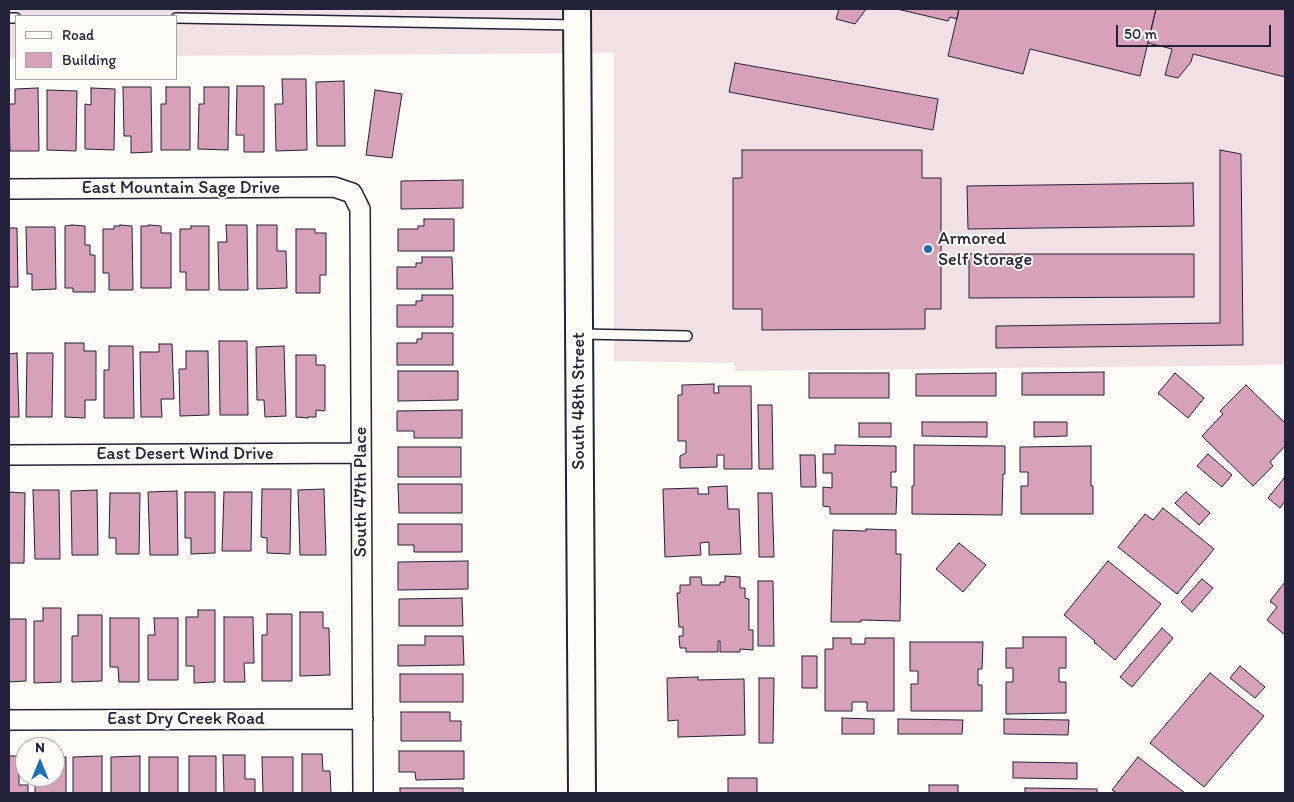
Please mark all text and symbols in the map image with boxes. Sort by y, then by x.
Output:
legend [15,15,178,80]
scale bar [1119,15,1274,47]
text: 50 m [1124,25,1157,43]
text: Road [62,26,94,44]
text: Building [62,51,116,69]
street label: East Mountain Sage Drive [82,177,280,199]
place label: Armored Self Storage [938,228,1032,270]
marker: Armored Self Storage [922,243,934,255]
street label: South 48th Street [568,332,590,470]
street label: South 47th Place [350,427,372,557]
street label: East Desert Wind Drive [96,443,274,465]
street label: East Dry Creek Road [107,708,265,730]
north arrow [15,737,65,787]
text: N [35,739,45,756]

